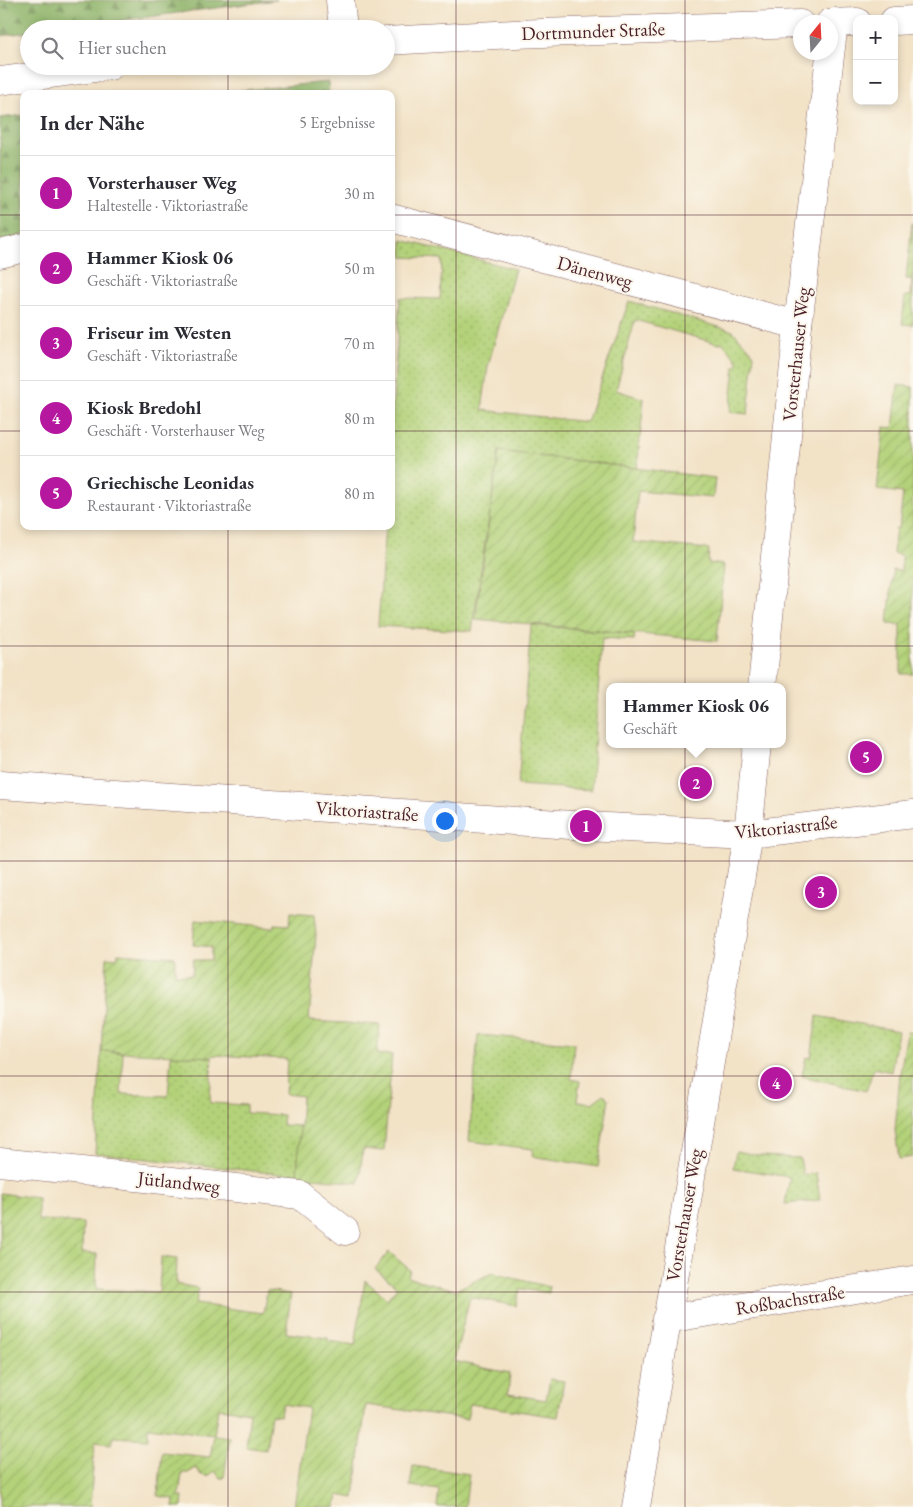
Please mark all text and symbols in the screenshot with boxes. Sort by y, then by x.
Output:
north arrow [793,15,838,60]
map controls [853,15,898,105]
button: + [853,15,898,60]
street label: Dortmunder Straße [521,16,665,46]
search box [20,20,395,75]
icon: search [38,34,66,62]
text: Hier suchen [78,35,167,60]
button: − [853,60,898,105]
text: In der Nähe [40,109,145,136]
text: 5 Ergebnisse [299,112,375,133]
text: Vorsterhauser Weg [87,170,237,195]
text: 1 [52,183,60,204]
text: 30 m [344,183,375,204]
text: Haltestelle · Viktoriastraße [87,195,248,216]
text: Hammer Kiosk 06 [87,245,233,270]
street label: Dänenweg [555,250,636,294]
text: 2 [52,258,60,279]
text: 50 m [344,258,375,279]
text: Geschäft · Viktoriastraße [87,270,238,291]
street label: Vorsterhauser Weg [777,285,816,422]
text: Friseur im Westen [87,320,231,345]
text: 3 [52,333,60,354]
text: 70 m [344,333,375,354]
text: Geschäft · Viktoriastraße [87,345,238,366]
text: Kiosk Bredohl [87,395,201,420]
text: 4 [52,408,60,429]
text: 80 m [344,408,375,429]
text: Geschäft · Vorsterhauser Weg [87,420,264,441]
text: Griechische Leonidas [87,470,254,495]
text: 5 [52,483,60,504]
text: 80 m [344,483,375,504]
text: Restaurant · Viktoriastraße [87,495,251,516]
popup [606,683,786,748]
text: Hammer Kiosk 06 [623,693,769,718]
text: Geschäft [623,718,677,739]
pin: 5 [850,738,882,776]
pin: 2 [680,764,712,802]
street label: Viktoriastraße [315,795,419,827]
pin: 1 [570,807,602,845]
your location [432,808,458,834]
street label: Viktoriastraße [734,809,838,845]
pin: 3 [805,873,837,911]
pin: 4 [760,1064,792,1102]
street label: Vorsterhauser Weg [660,1146,708,1284]
street label: Jütlandweg [135,1165,222,1199]
street label: Roßbachstraße [734,1279,846,1321]

